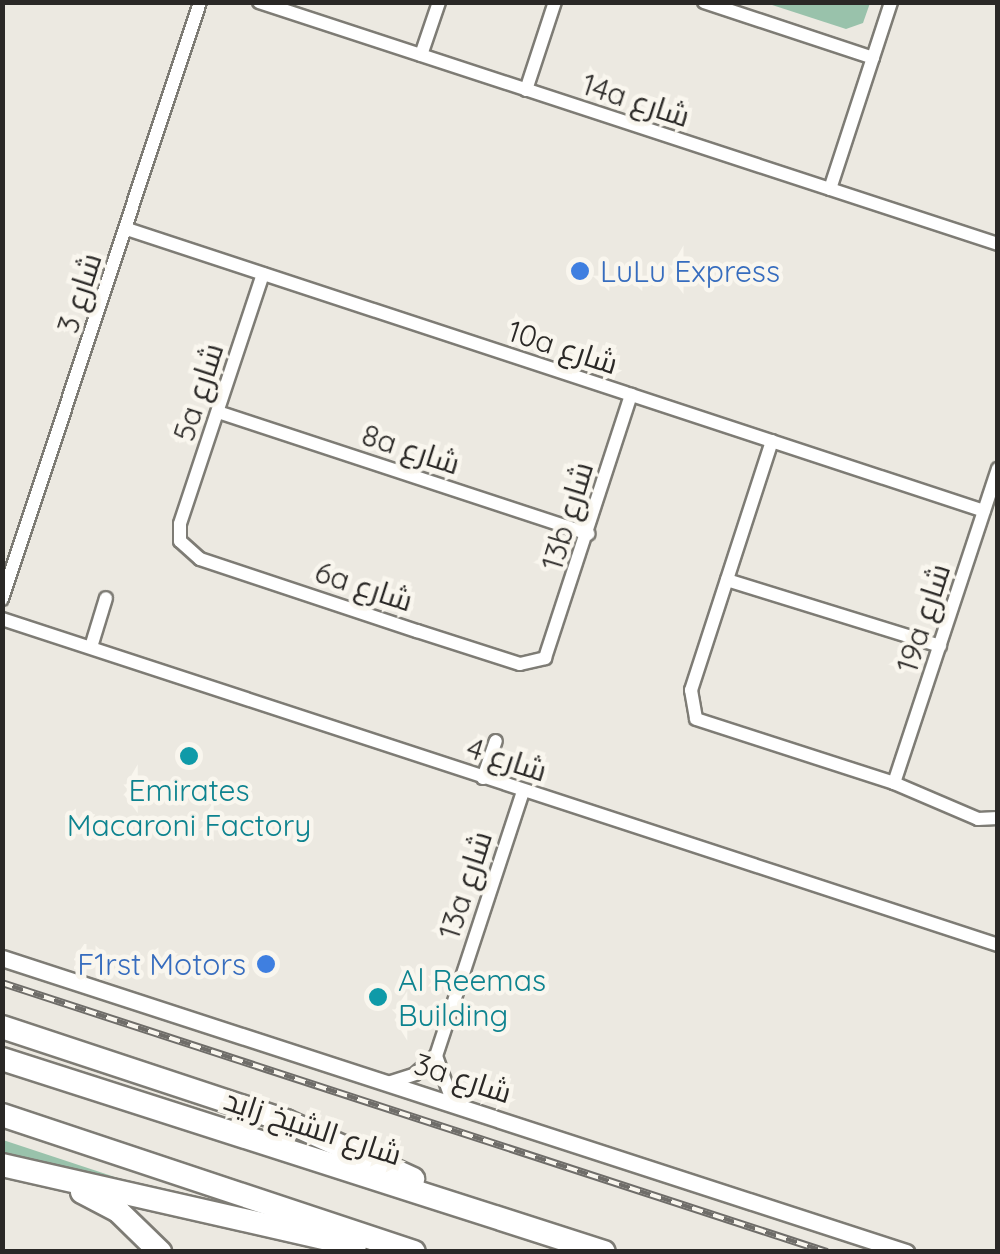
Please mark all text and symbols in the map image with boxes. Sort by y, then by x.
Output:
street label: 14a شارع [578,66,694,134]
street label: شارع 3 [49,248,109,338]
place label: LuLu Express [600,253,780,289]
marker: LuLu Express [569,260,591,282]
street label: 10a شارع [503,312,623,382]
street label: 5a شارع [165,338,231,446]
street label: 8a شارع [358,416,464,482]
street label: 13b شارع [534,458,600,574]
street label: 6a شارع [311,553,417,619]
street label: 19a شارع [889,559,957,677]
street label: شارع 4 [462,729,552,789]
marker: Emirates Macaroni Factory [178,745,200,767]
place label: Emirates Macaroni Factory [67,772,311,842]
street label: 13a شارع [431,827,499,943]
place label: F1rst Motors [77,946,246,982]
marker: F1rst Motors [255,953,277,975]
place label: Al Reemas Building [398,962,546,1032]
marker: Al Reemas Building [367,986,389,1008]
street label: 3a شارع [410,1045,516,1111]
street label: شارع الشيخ زايد [220,1081,406,1173]

